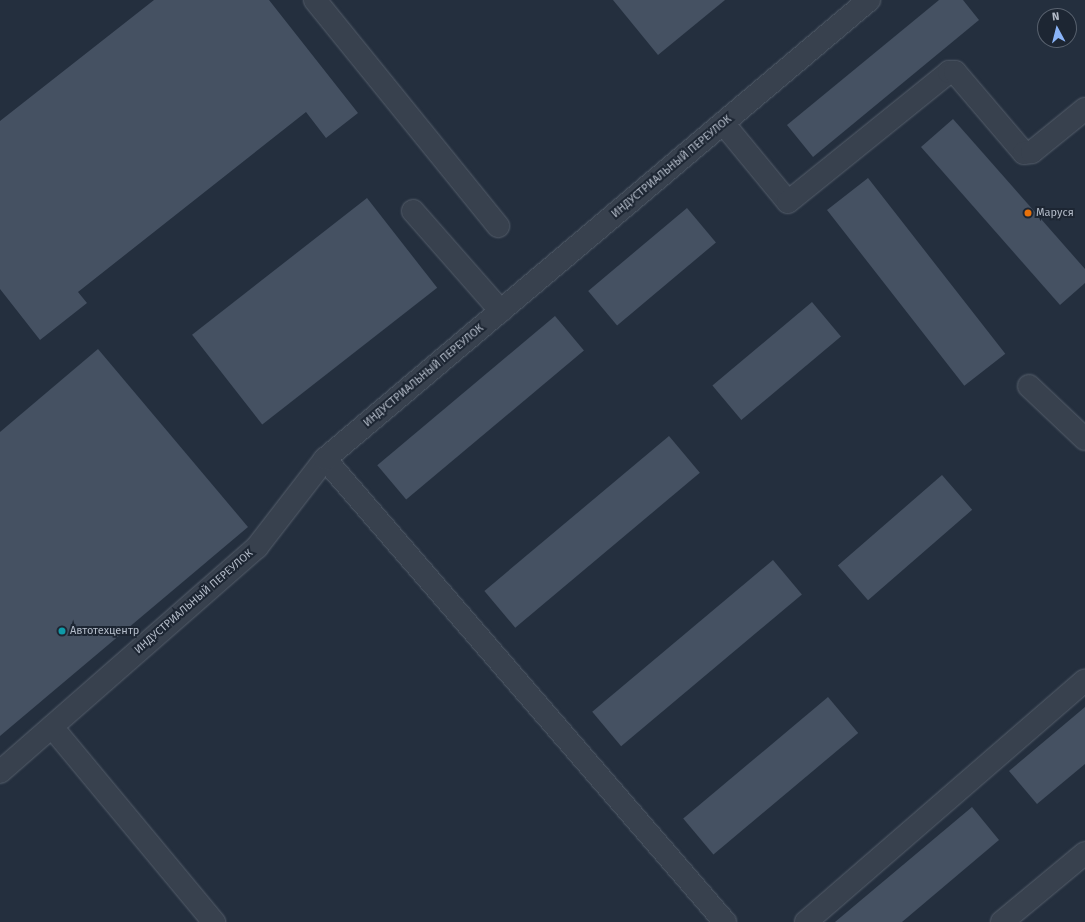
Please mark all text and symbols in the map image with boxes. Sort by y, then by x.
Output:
north arrow [1037,8,1077,48]
text: N [1051,10,1060,23]
street label: ИНДУСТРИАЛЬНЫЙ ПЕРЕУЛОК [609,113,735,221]
place label: Маруся [1036,206,1074,220]
marker: Маруся [1023,208,1033,218]
street label: ИНДУСТРИАЛЬНЫЙ ПЕРЕУЛОК [361,322,487,430]
street label: ИНДУСТРИАЛЬНЫЙ ПЕРЕУЛОК [132,547,256,657]
place label: Автотехцентр [70,624,139,638]
marker: Автотехцентр [57,626,67,636]

